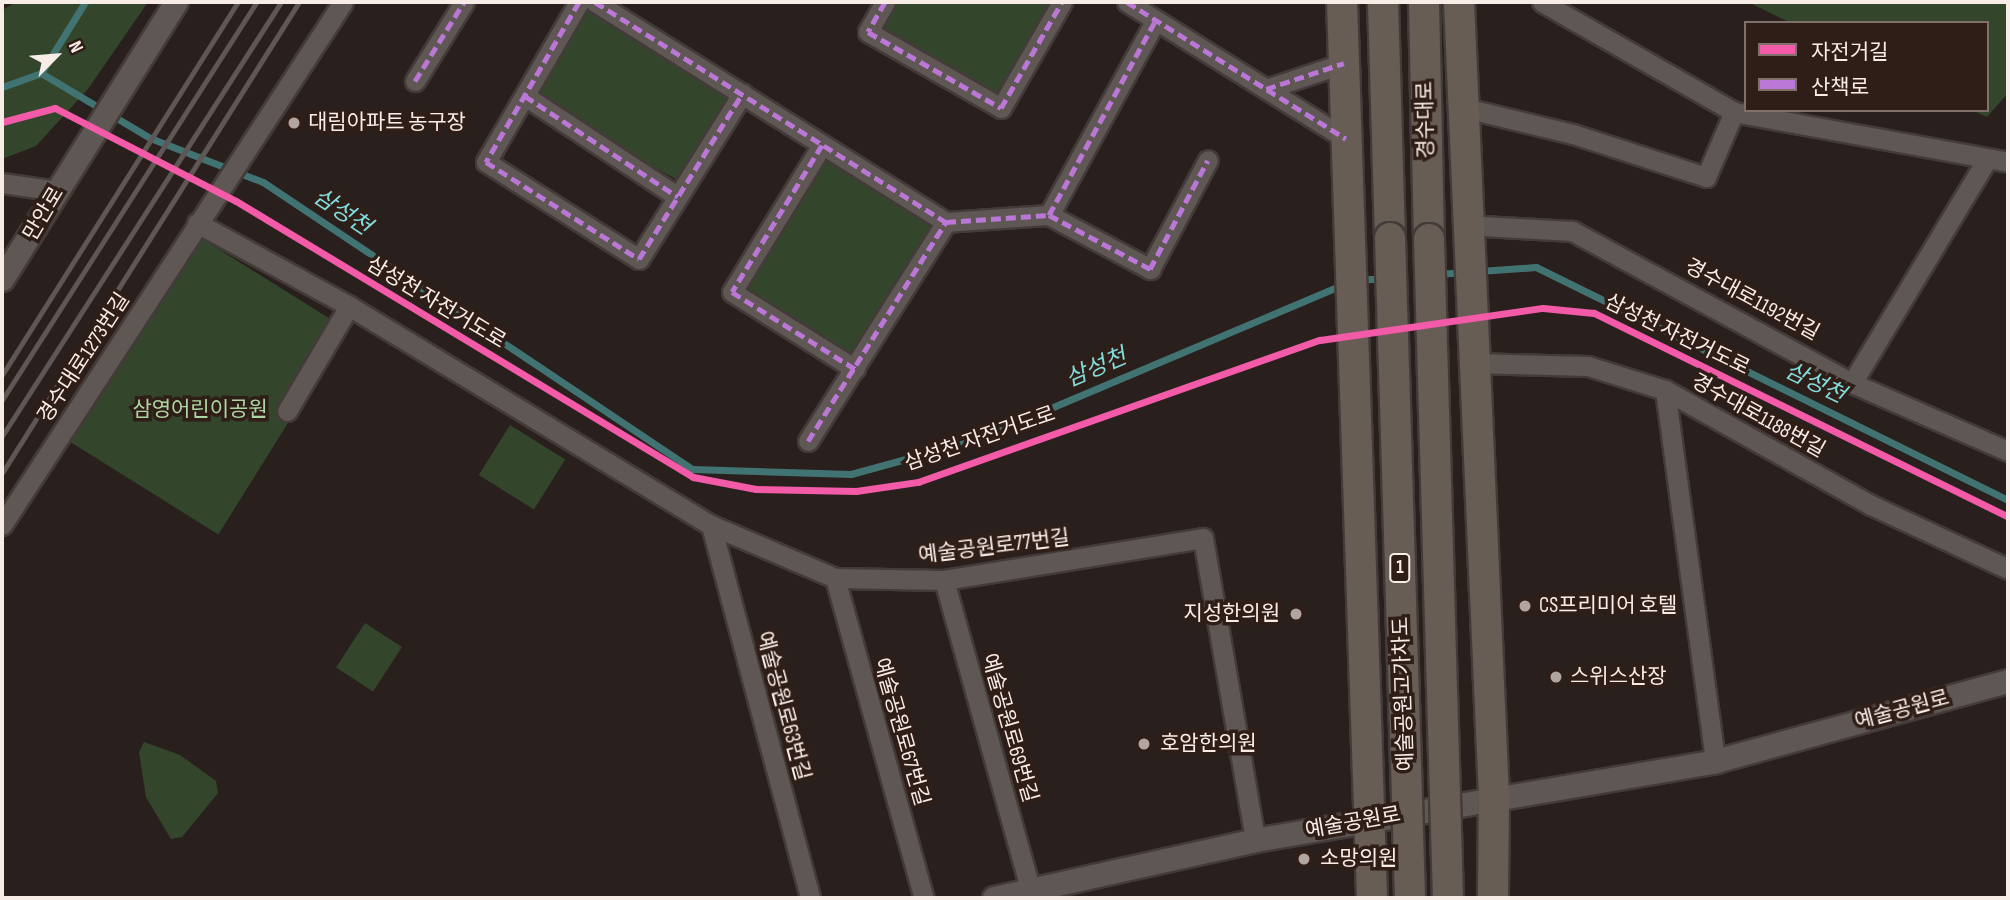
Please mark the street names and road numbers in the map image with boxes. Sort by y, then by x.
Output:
street label: 경수대로 [1413,81,1439,159]
street label: 만안로 [18,183,70,245]
street label: 삼성천 자전거도로 [362,252,510,354]
street label: 경수대로1192번길 [1680,254,1824,346]
street label: 경수대로1273번길 [33,288,135,428]
street label: 삼성천 자전거도로 [1601,289,1753,381]
street label: 경수대로1188번길 [1687,369,1829,463]
street label: 삼성천 자전거도로 [901,401,1059,477]
street label: 예술공원로77번길 [917,525,1071,569]
road number: 1 [1388,552,1412,583]
street label: 예술공원고가차도 [1389,616,1419,772]
street label: 예술공원로63번길 [751,629,815,783]
street label: 예술공원로69번길 [976,651,1042,805]
street label: 예술공원로67번길 [868,655,934,809]
street label: 예술공원로 [1852,685,1952,735]
street label: 예술공원로 [1303,802,1403,844]

